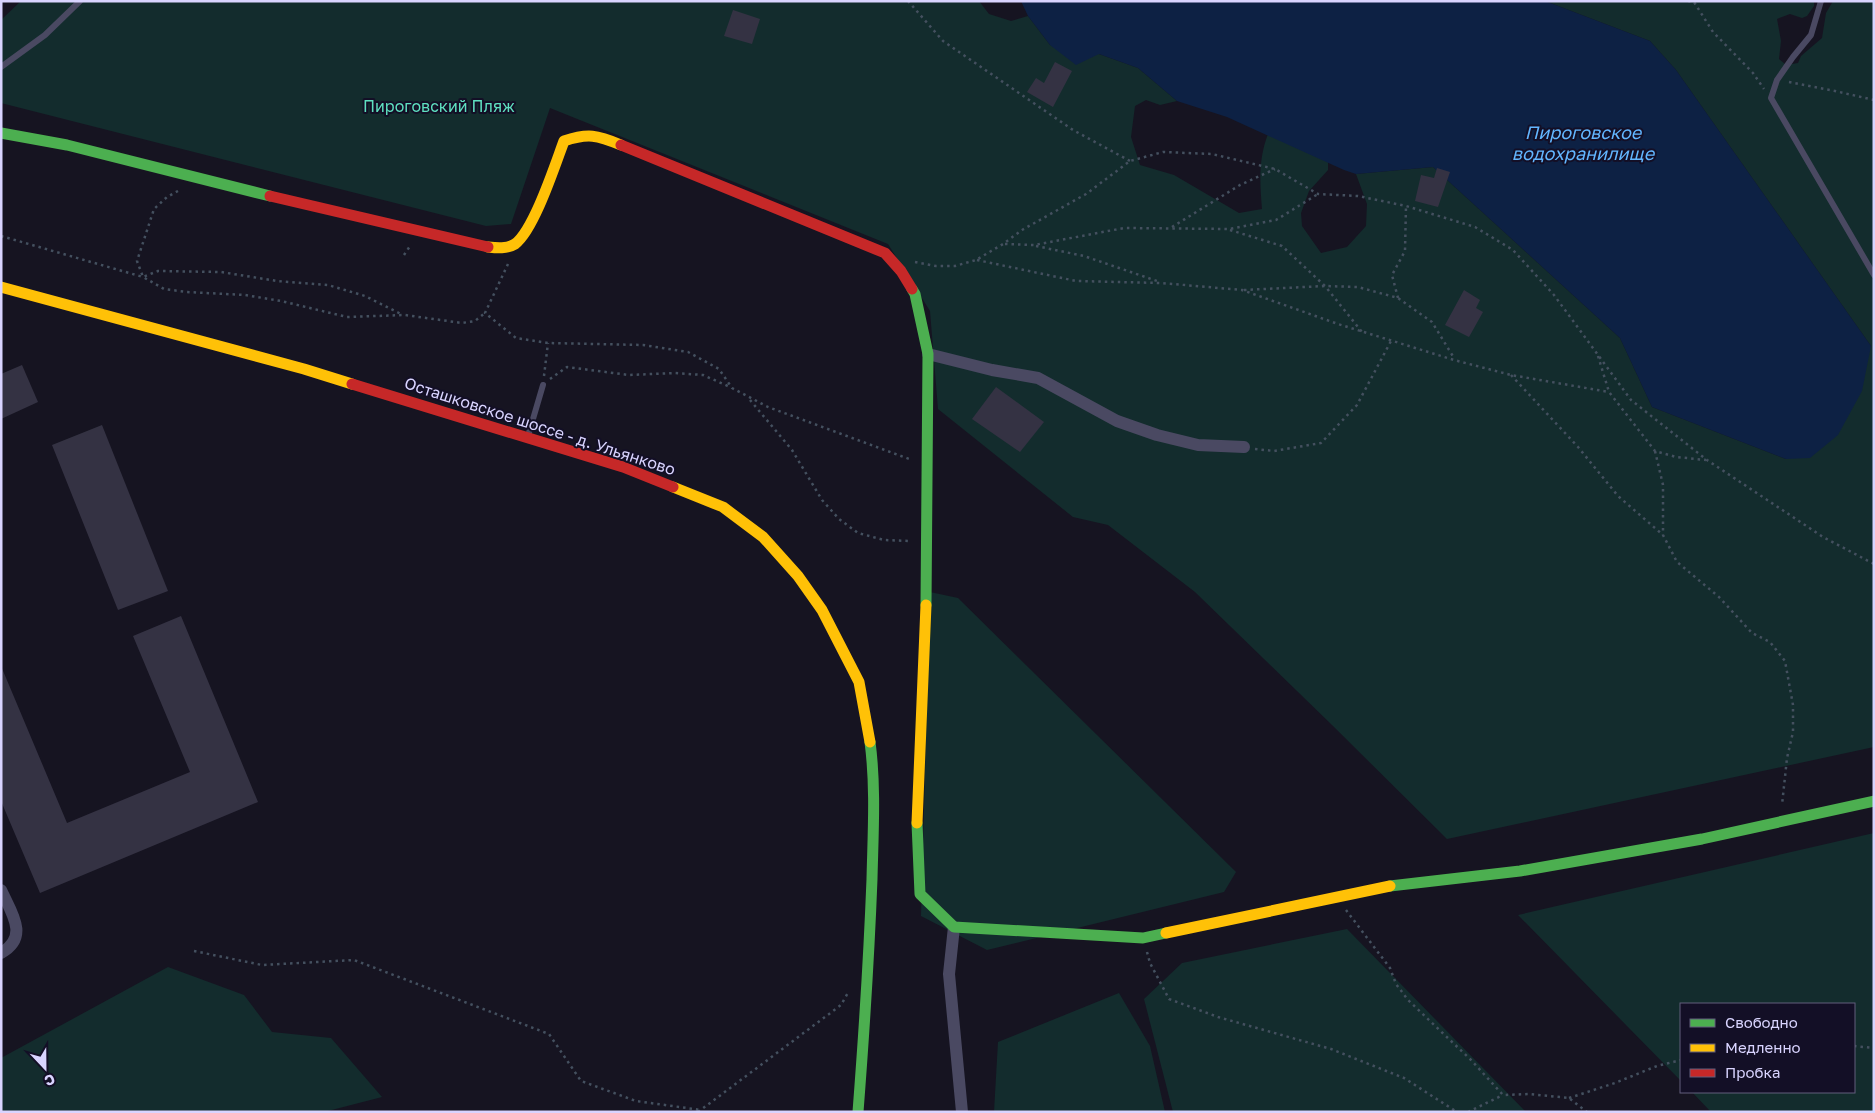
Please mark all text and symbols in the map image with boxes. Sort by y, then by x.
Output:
park label: Пироговский Пляж [363,96,515,116]
water label: Пироговское водохранилище [1512,121,1656,164]
street label: Осташковское шоссе - д. Ульянково [402,373,678,479]
legend [1680,1003,1855,1093]
text: Свободно [1725,1013,1798,1031]
text: Медленно [1725,1038,1801,1056]
north arrow [20,1043,70,1093]
text: Пробка [1725,1063,1780,1081]
text: С [42,1071,58,1090]

